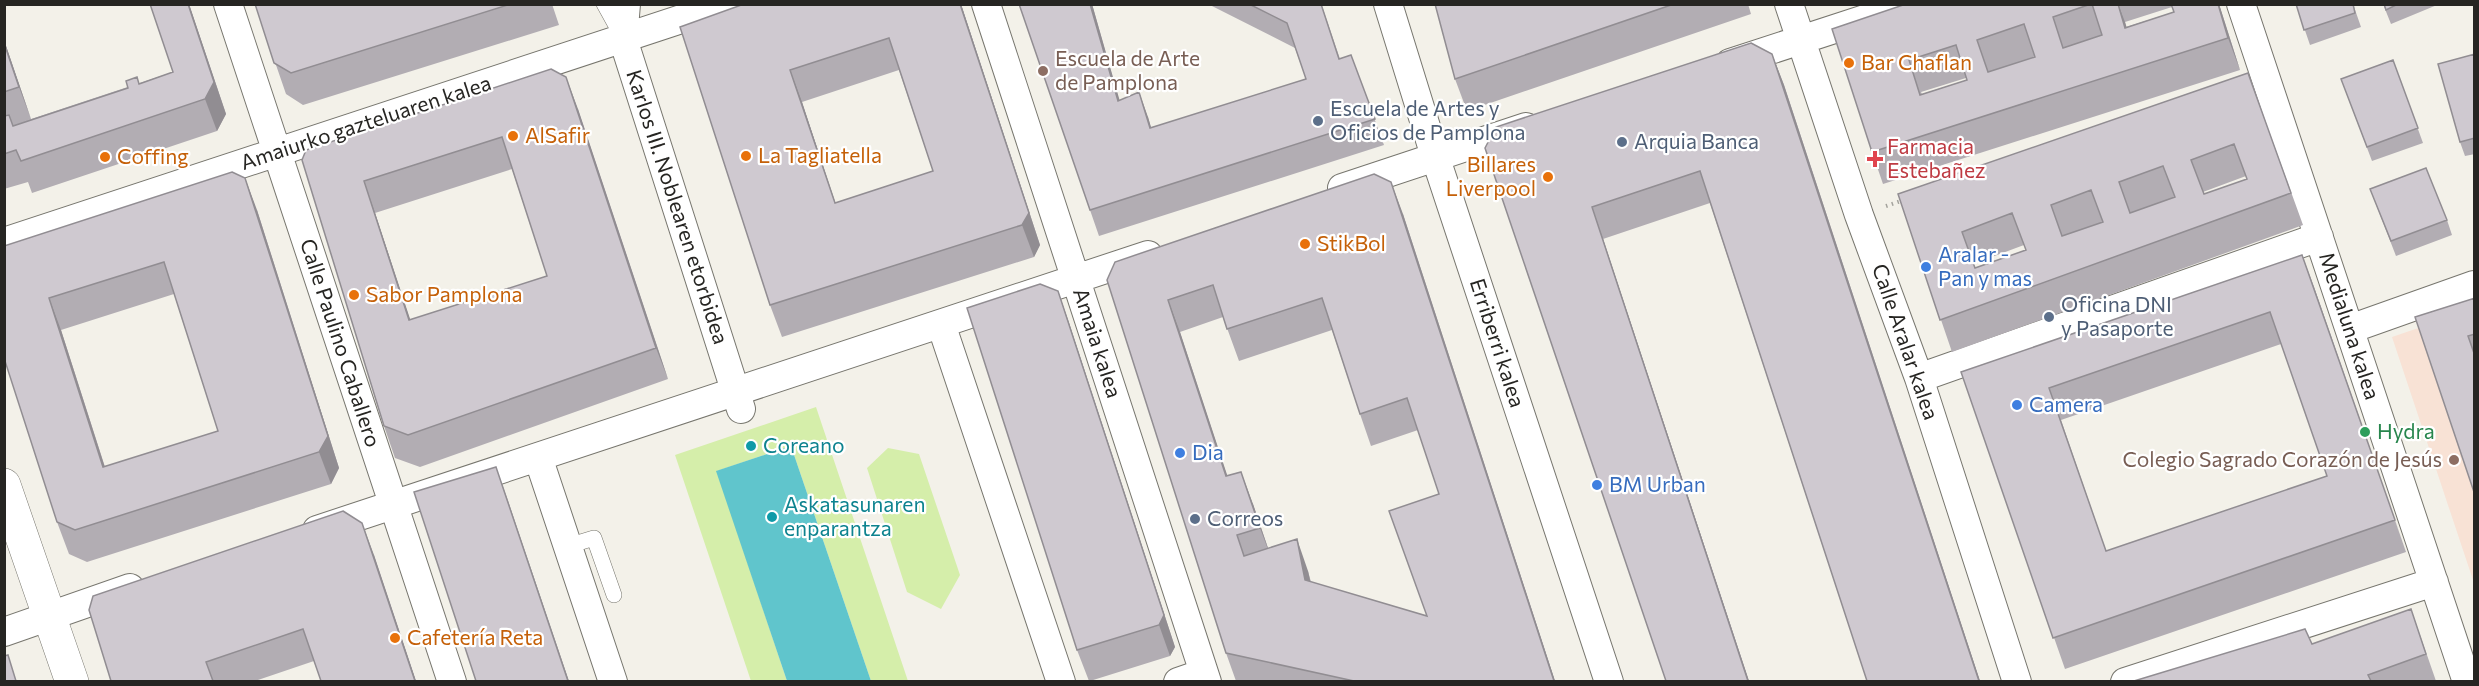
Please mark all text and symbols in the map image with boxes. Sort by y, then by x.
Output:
place label: Escuela de Arte de Pamplona [1055,45,1200,94]
place label: Bar Chaflan [1861,49,1972,74]
marker: Bar Chaflan [1842,56,1856,70]
marker: Escuela de Arte de Pamplona [1036,64,1050,78]
street label: Karlos III. Noblearen etorbidea [622,66,735,347]
street label: Amaiurko gazteluaren kalea [237,69,494,174]
place label: Escuela de Artes y Oficios de Pamplona [1330,95,1526,144]
marker: Escuela de Artes y Oficios de Pamplona [1311,114,1325,128]
place label: AlSafir [525,122,590,147]
place label: Arquia Banca [1634,128,1759,153]
marker: AlSafir [506,129,520,143]
place label: Farmacia Estebañez [1887,133,1985,182]
marker: Arquia Banca [1615,135,1629,149]
place label: La Tagliatella [758,142,882,167]
place label: Coffing [117,143,189,168]
marker: La Tagliatella [739,149,753,163]
marker: Coffing [98,150,112,164]
place label: Billares Liverpool [1446,151,1536,200]
marker: Farmacia Estebañez [1868,152,1882,166]
marker: Billares Liverpool [1541,170,1555,184]
place label: StikBol [1317,230,1386,255]
street label: Calle Paulino Caballero [296,235,387,450]
marker: StikBol [1298,237,1312,251]
place label: Aralar - Pan y mas [1938,241,2032,290]
street label: Medialuna kalea [2315,249,2386,402]
street label: Calle Aralar kalea [1868,260,1945,423]
marker: Aralar - Pan y mas [1919,260,1933,274]
street label: Erriberri kalea [1466,275,1531,410]
place label: Sabor Pamplona [366,281,522,306]
street label: Amaia kalea [1069,284,1128,401]
marker: Sabor Pamplona [347,288,361,302]
place label: Oficina DNI y Pasaporte [2061,291,2173,340]
marker: Oficina DNI y Pasaporte [2042,310,2056,324]
place label: Camera [2029,391,2103,416]
marker: Camera [2010,398,2024,412]
place label: Hydra [2377,418,2435,443]
marker: Hydra [2358,425,2372,439]
place label: Coreano [763,432,845,457]
marker: Coreano [744,439,758,453]
place label: Dia [1192,439,1224,464]
marker: Dia [1173,446,1187,460]
place label: Colegio Sagrado Corazón de Jesús [2122,446,2442,471]
marker: Colegio Sagrado Corazón de Jesús [2447,453,2461,467]
place label: BM Urban [1609,471,1706,496]
marker: BM Urban [1590,478,1604,492]
place label: Askatasunaren enparantza [784,491,925,540]
place label: Correos [1207,505,1283,530]
marker: Askatasunaren enparantza [765,510,779,524]
marker: Correos [1188,512,1202,526]
place label: Cafetería Reta [407,624,543,649]
marker: Cafetería Reta [388,631,402,645]

